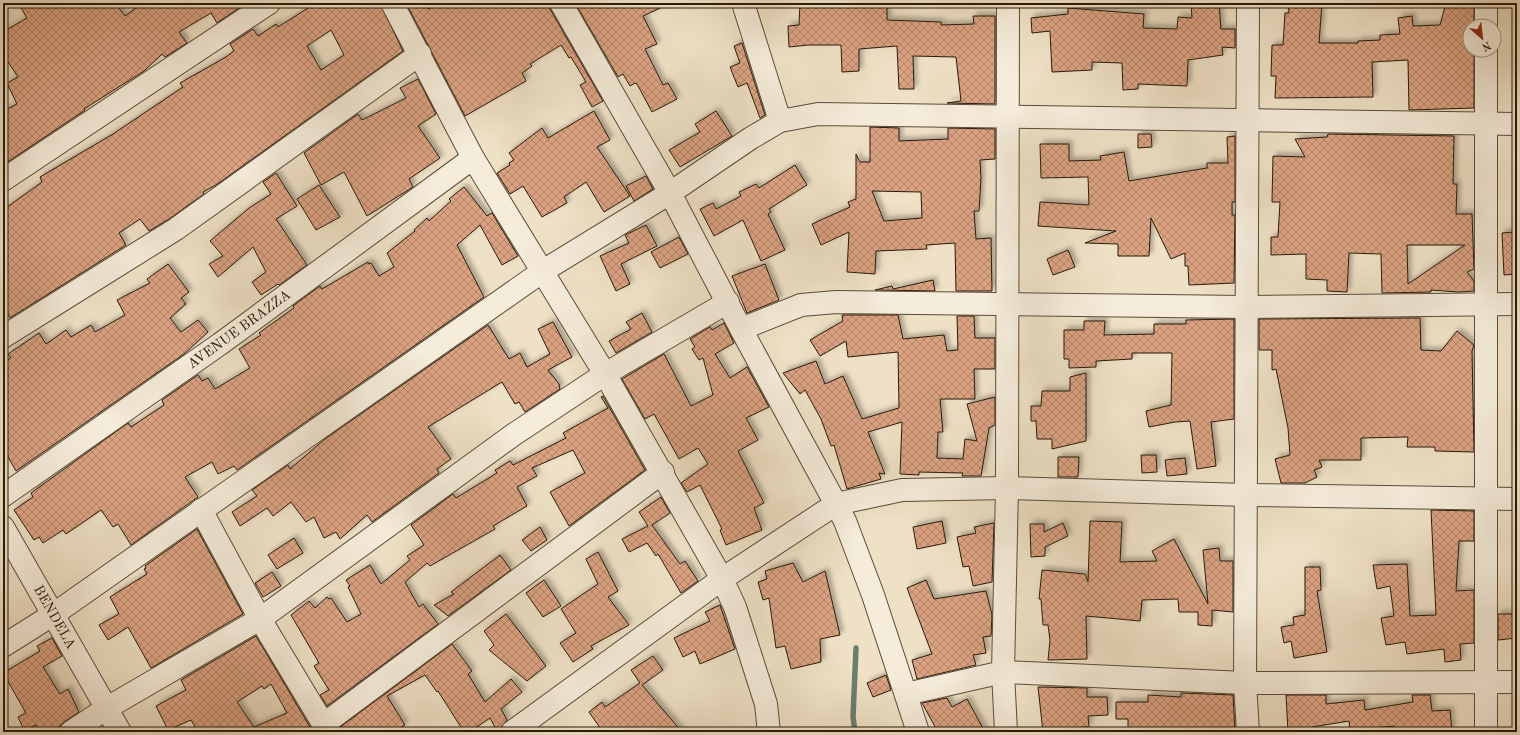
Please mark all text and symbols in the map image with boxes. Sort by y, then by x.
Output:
north arrow [1462,18,1502,58]
text: N [1479,39,1492,53]
street label: AVENUE BRAZZA [185,287,294,371]
street label: BENDELA [31,583,78,652]

